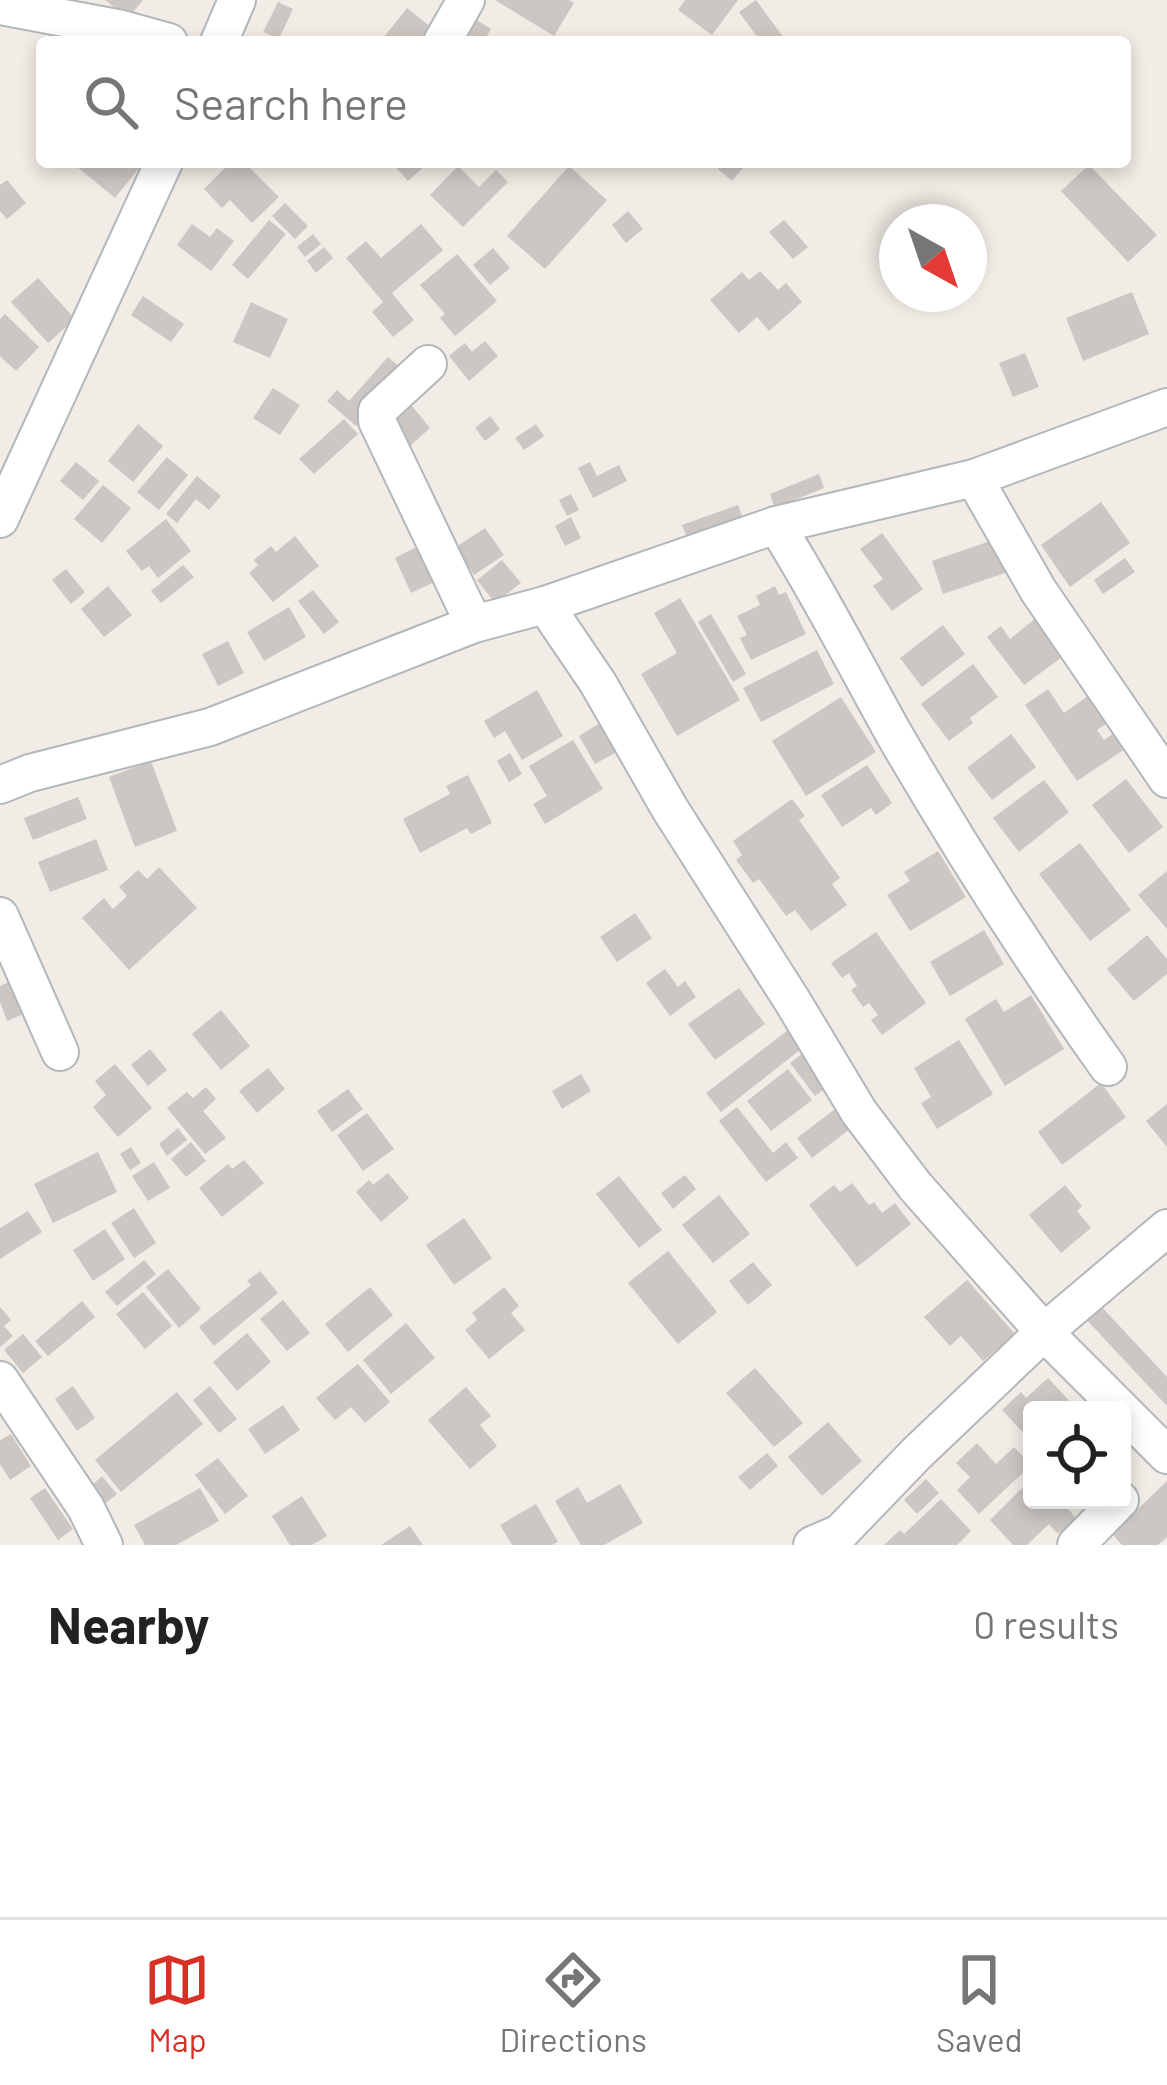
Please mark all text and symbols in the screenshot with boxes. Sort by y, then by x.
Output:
search box [36,36,1131,168]
icon: search [78,69,144,135]
text: Search here [174,75,408,129]
north arrow [879,204,987,312]
map controls [1023,1401,1131,1509]
button: locate [1023,1401,1131,1509]
text: Nearby [48,1593,209,1654]
text: 0 results [973,1600,1119,1647]
tab: Map [144,1947,210,2059]
tab: Directions [499,1947,647,2059]
tab: Saved [936,1947,1023,2059]

